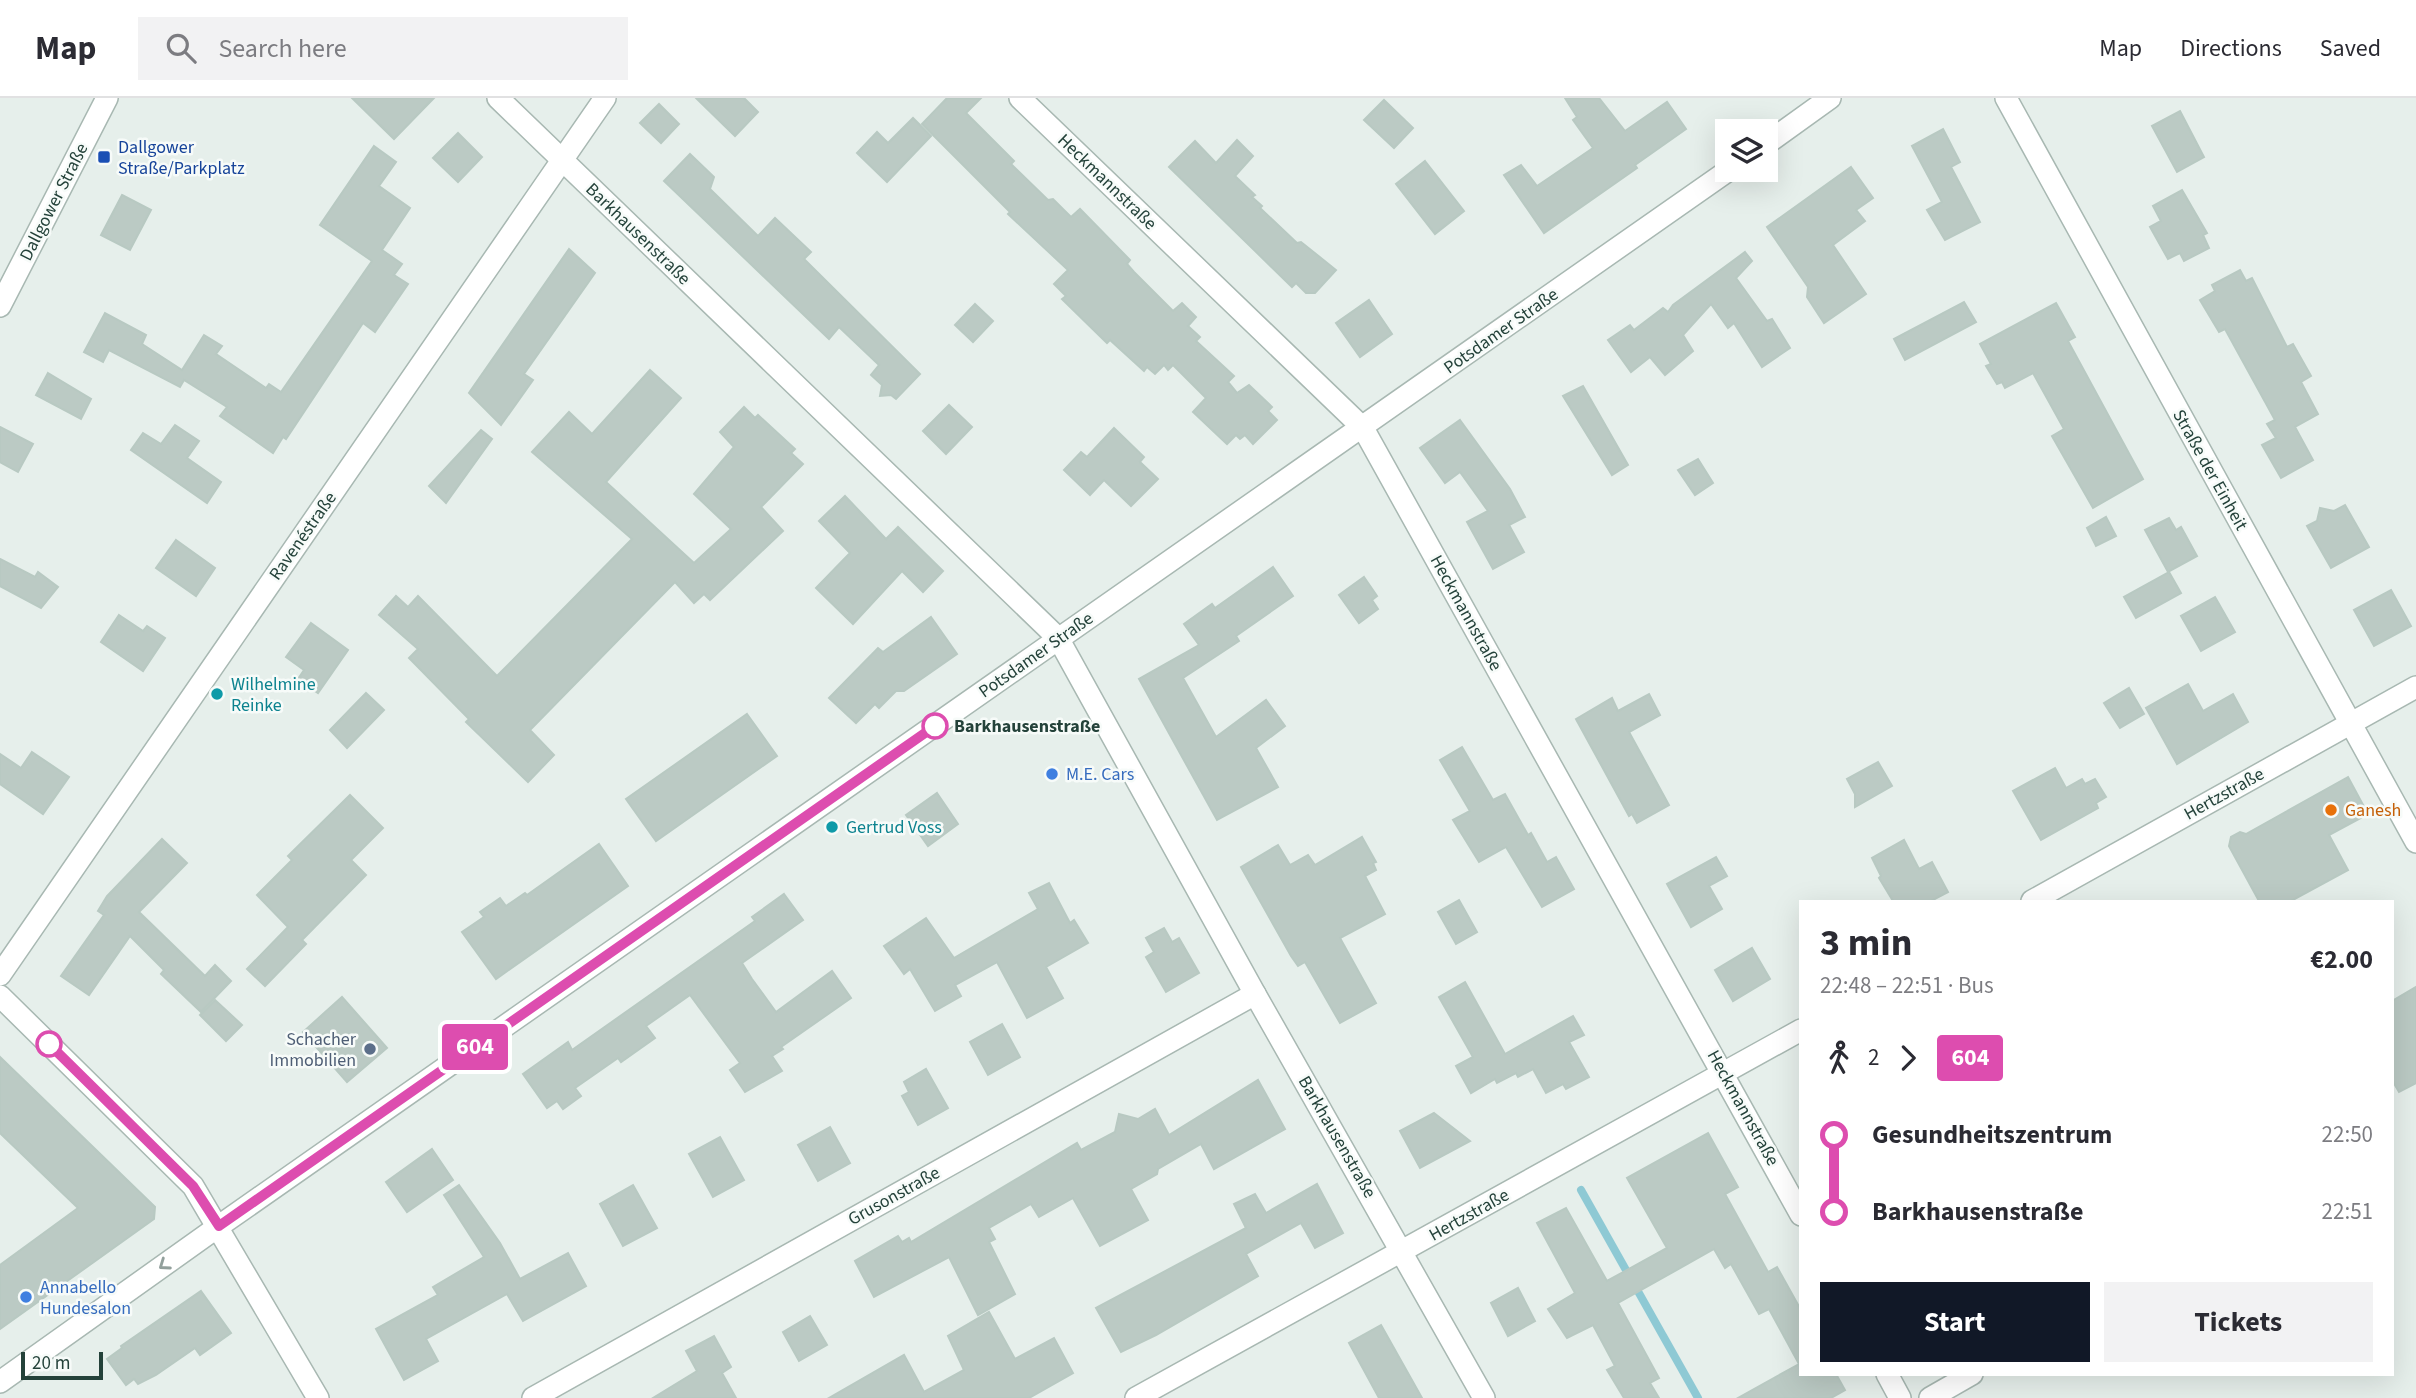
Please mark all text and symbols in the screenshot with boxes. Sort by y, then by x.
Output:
search box [138,17,628,80]
text: Map [35,25,96,72]
icon: search [162,29,200,67]
text: Search here [218,30,347,67]
text: Map [2099,31,2142,66]
text: Directions [2180,31,2282,66]
text: Saved [2320,31,2381,66]
map controls [1715,119,1778,182]
button: layers [1715,119,1778,182]
street label: Heckmannstraße [1052,128,1162,236]
place label: Dallgower Straße/Parkplatz [118,135,245,181]
street label: Dallgower Straße [14,139,94,265]
marker: Dallgower Straße/Parkplatz [96,149,112,165]
street label: Barkhausenstraße [580,177,696,291]
street label: Potsdamer Straße [1439,282,1563,380]
street label: Straße der Einheit [2166,405,2254,535]
street label: Ravenéstraße [263,487,343,585]
street label: Heckmannstraße [1424,551,1508,676]
street label: Potsdamer Straße [974,606,1098,704]
place label: Wilhelmine Reinke [231,672,316,718]
marker: Wilhelmine Reinke [209,686,225,702]
marker: Barkhausenstraße [922,713,948,739]
place label: Barkhausenstraße [954,714,1100,739]
place label: M.E. Cars [1066,762,1134,787]
street label: Hertzstraße [2179,762,2269,826]
marker: M.E. Cars [1044,766,1060,782]
place label: Ganesh [2345,798,2401,823]
marker: Ganesh [2323,802,2339,818]
place label: Gertrud Voss [846,815,942,840]
marker: Gertrud Voss [824,819,840,835]
text: 3 min [1820,916,1912,970]
text: €2.00 [2310,941,2373,978]
text: 22:48 – 22:51 · Bus [1820,969,1994,1002]
line badge: 604 [435,1024,515,1070]
place label: Schacher Immobilien [269,1027,357,1073]
text: 604 [456,1029,494,1064]
unlabelled marker [36,1031,62,1057]
icon: walk [1820,1039,1858,1077]
icon: forward [1889,1039,1927,1077]
text: 604 [1951,1040,1989,1075]
marker: Schacher Immobilien [362,1041,378,1057]
text: 2 [1868,1041,1879,1074]
street label: Heckmannstraße [1701,1046,1785,1171]
street label: Barkhausenstraße [1292,1071,1382,1203]
text: Gesundheitszentrum [1872,1116,2112,1153]
text: 22:50 [2322,1118,2373,1151]
street label: Grusonstraße [843,1160,945,1232]
street label: Hertzstraße [1424,1183,1514,1247]
text: Barkhausenstraße [1872,1193,2083,1230]
text: 22:51 [2322,1195,2373,1228]
one-way arrow [159,1257,172,1269]
place label: Annabello Hundesalon [40,1275,131,1321]
button: Start [1820,1282,2090,1362]
button: Tickets [2104,1282,2373,1362]
marker: Annabello Hundesalon [18,1289,34,1305]
scale bar [21,1349,103,1381]
text: 20 m [32,1350,70,1377]

